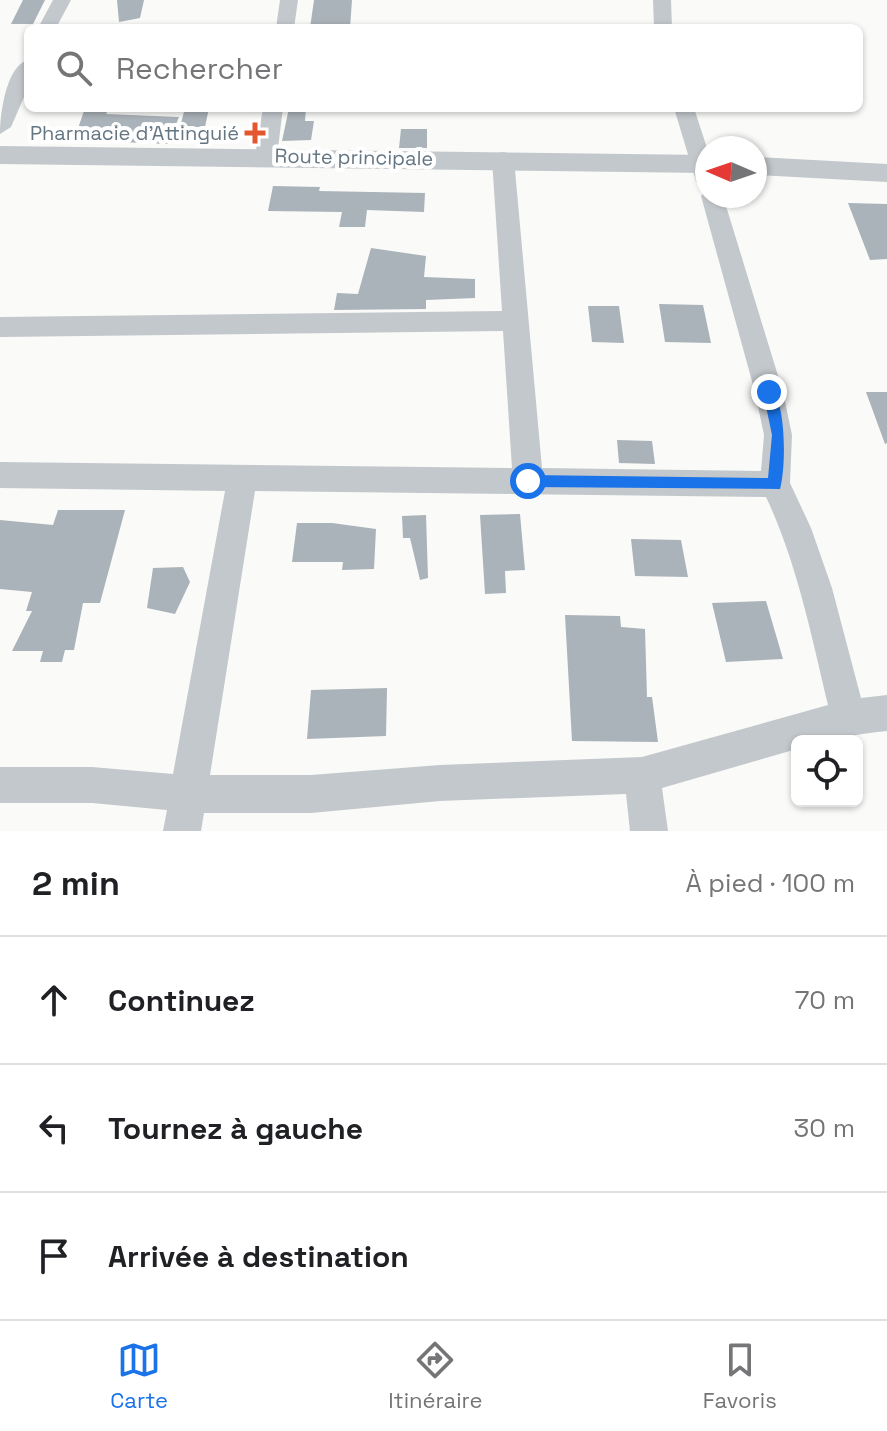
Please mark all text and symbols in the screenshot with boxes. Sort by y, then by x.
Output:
search box [24,24,863,112]
icon: search [52,46,96,90]
text: Rechercher [116,49,283,88]
place label: Pharmacie d'Attinguié [30,120,239,146]
marker: Pharmacie d'Attinguié [246,124,264,142]
north arrow [695,136,767,208]
street label: Route principale [274,143,434,171]
route end [751,374,787,410]
route start [510,463,546,499]
map controls [791,735,863,807]
button: locate [791,735,863,807]
text: 2 min [32,862,120,905]
text: À pied · 100 m [686,866,855,900]
icon: ahead [32,978,76,1022]
text: Continuez [108,981,255,1020]
text: 70 m [795,983,855,1017]
icon: left [32,1106,76,1150]
text: Tournez à gauche [108,1109,363,1148]
text: 30 m [794,1111,855,1145]
icon: arrive [32,1234,76,1278]
text: Arrivée à destination [108,1237,409,1276]
tab: Carte [110,1338,168,1414]
tab: Itinéraire [388,1338,483,1414]
tab: Favoris [703,1338,777,1414]

